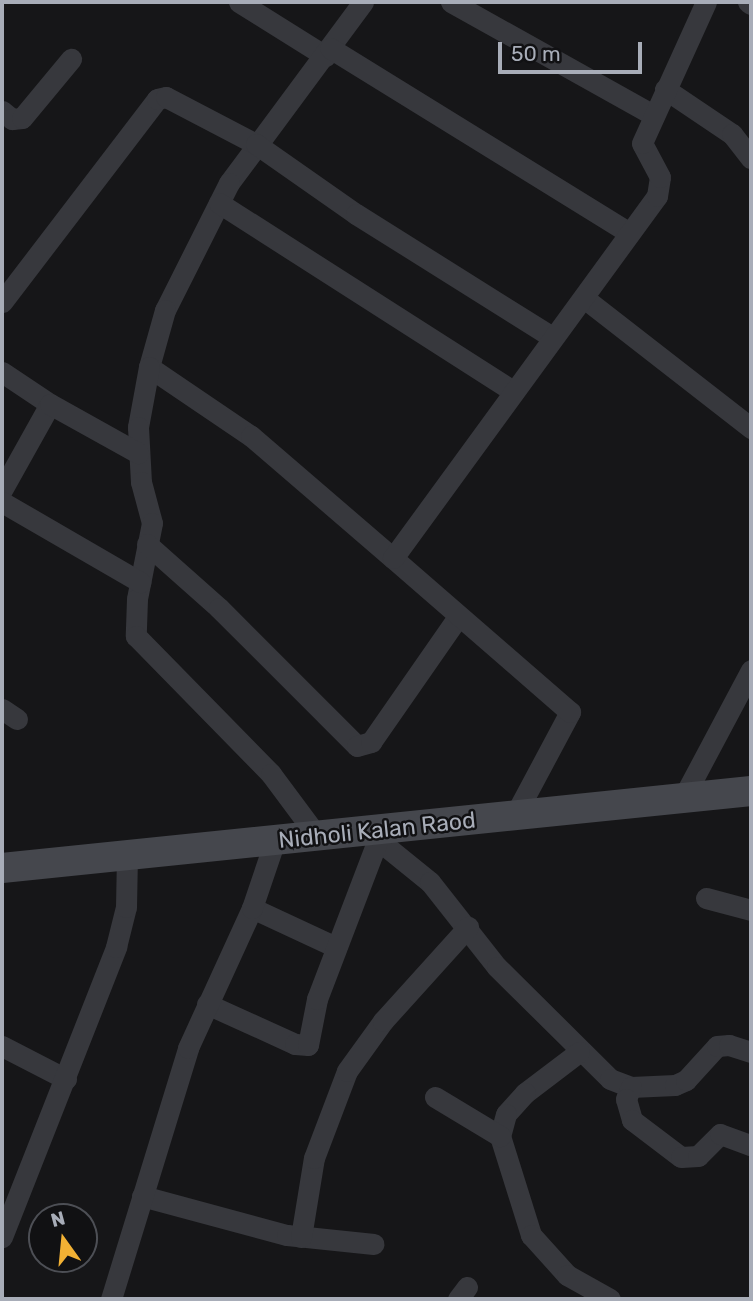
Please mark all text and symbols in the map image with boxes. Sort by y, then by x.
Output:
scale bar [501,28,644,72]
text: 50 m [511,41,561,66]
street label: Nidholi Kalan Raod [277,806,477,854]
north arrow [28,1203,98,1273]
text: N [48,1206,68,1232]

